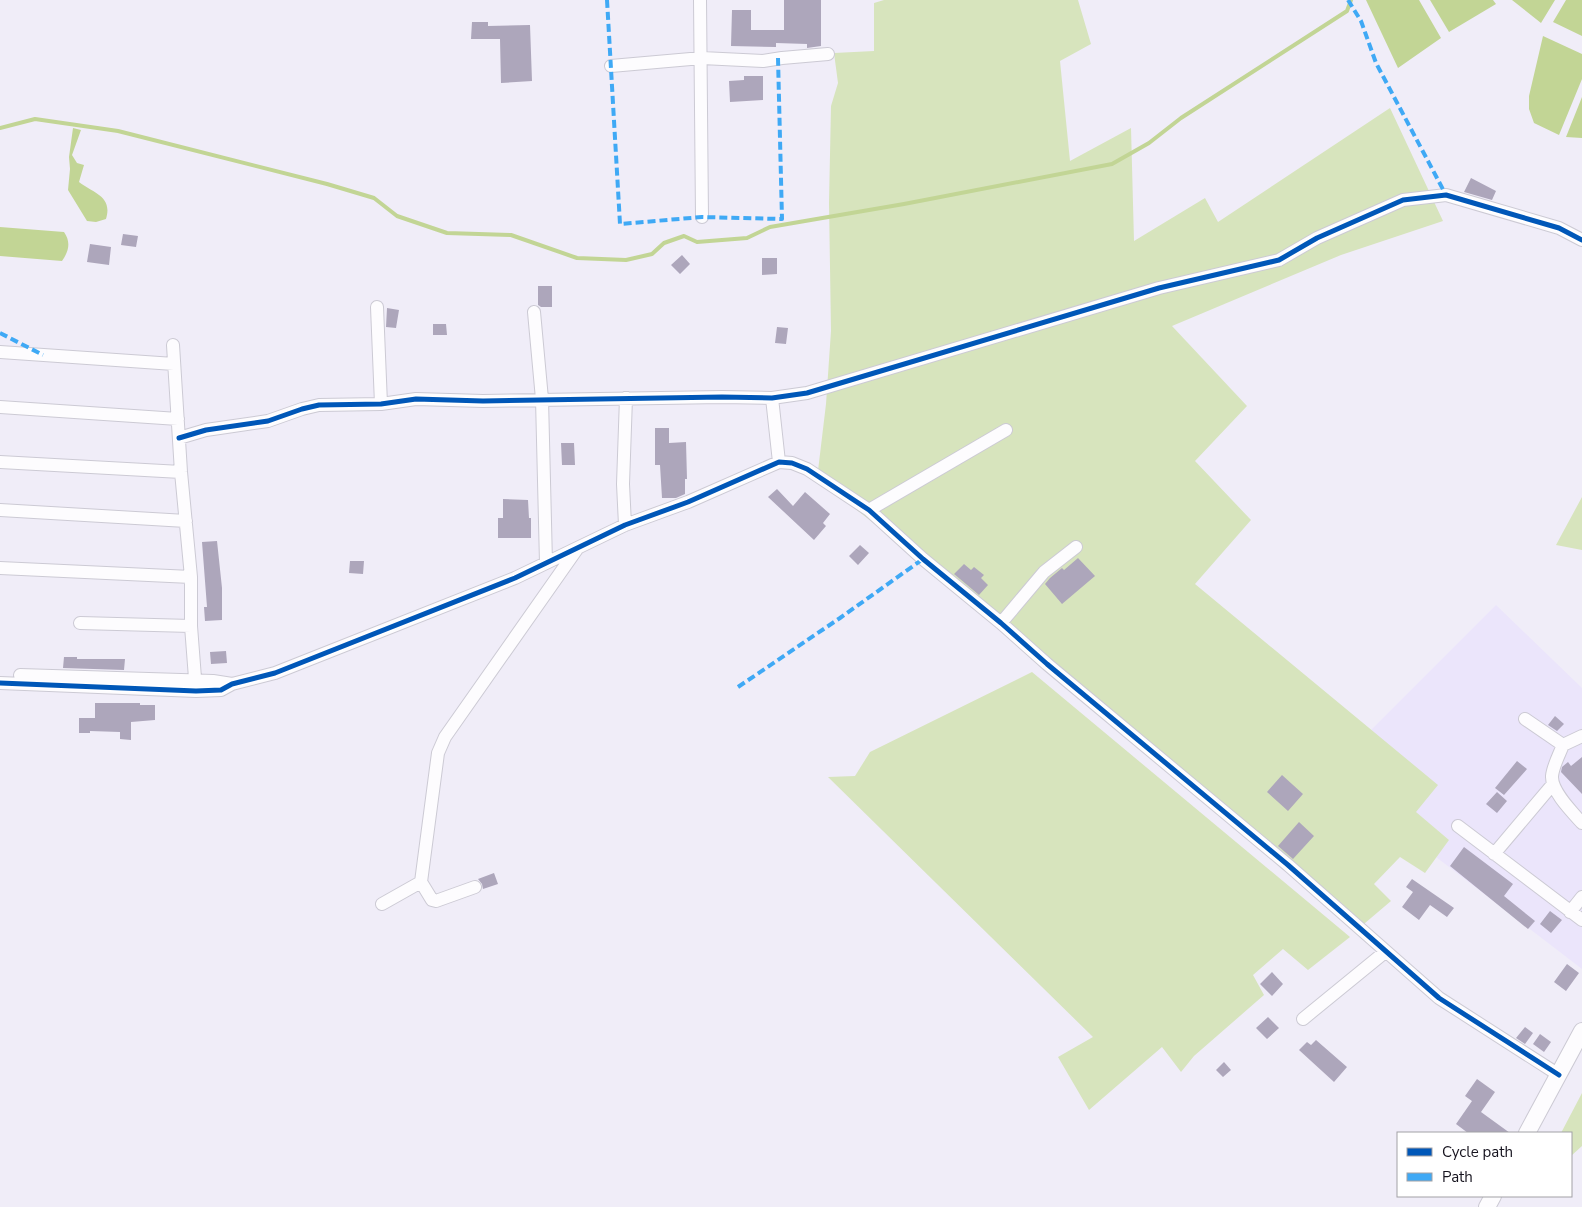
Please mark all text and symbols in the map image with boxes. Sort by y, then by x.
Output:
legend [1397,1132,1572,1197]
text: Cycle path [1442,1142,1513,1162]
text: Path [1442,1167,1473,1187]

